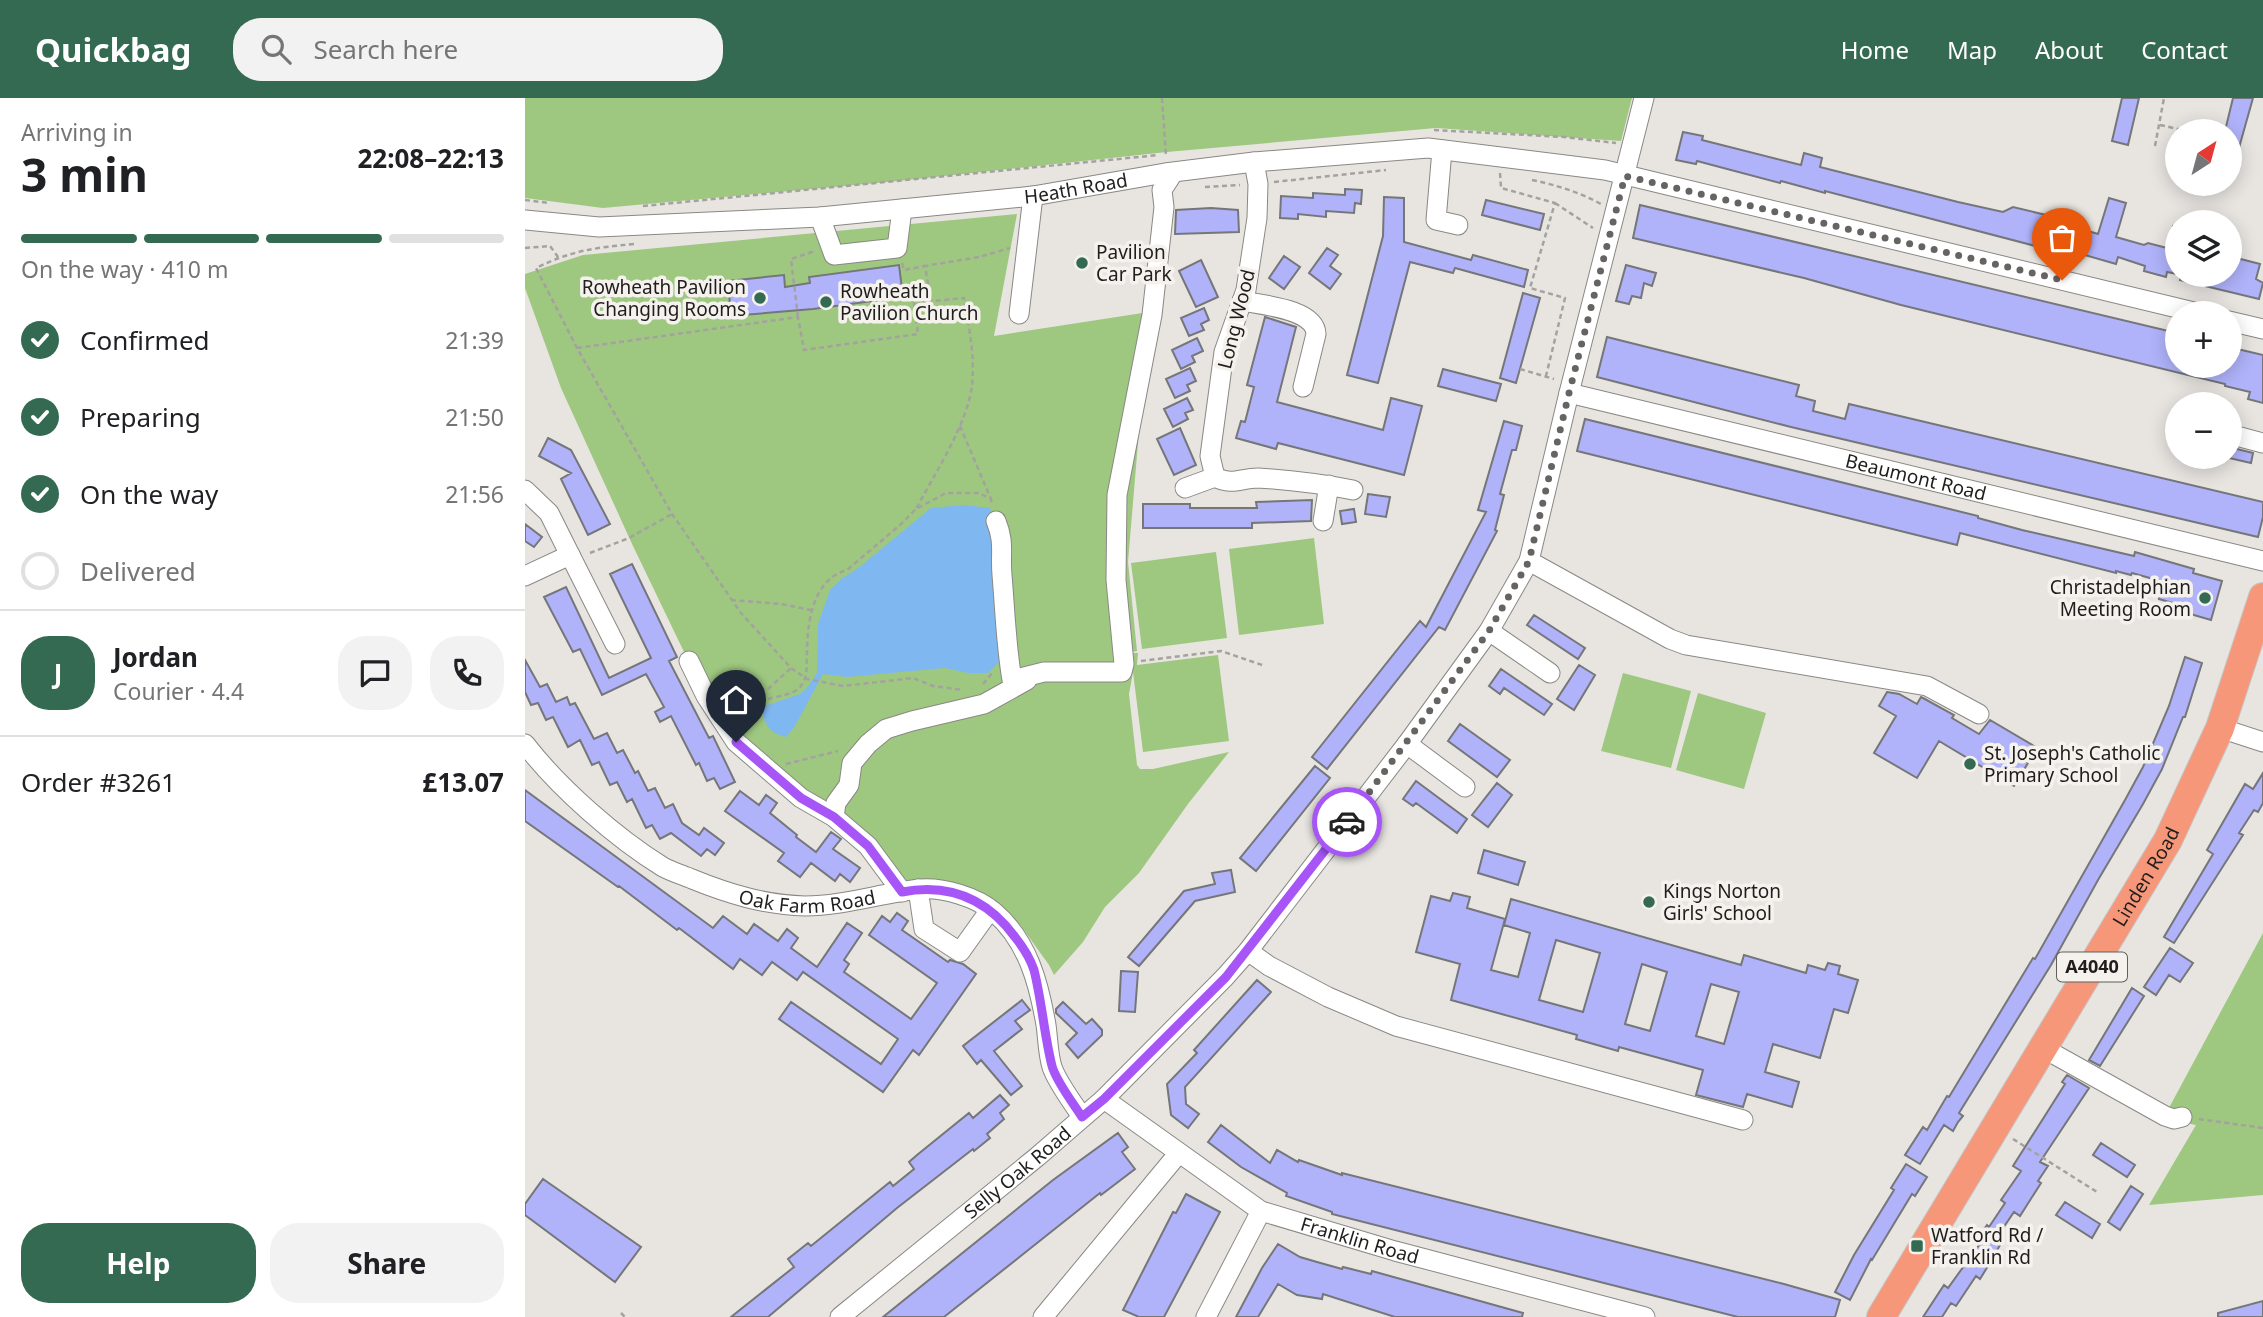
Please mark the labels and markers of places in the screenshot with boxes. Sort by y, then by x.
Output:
pin [2032,208,2092,280]
place label: Pavilion Car Park [1096,239,1172,287]
marker: Pavilion Car Park [1074,255,1090,271]
place label: Rowheath Pavilion Changing Rooms [582,274,746,322]
place label: Rowheath Pavilion Church [840,278,979,326]
marker: Rowheath Pavilion Changing Rooms [752,290,768,306]
marker: Rowheath Pavilion Church [818,294,834,310]
place label: Christadelphian Meeting Room [2050,574,2191,622]
marker: Christadelphian Meeting Room [2197,590,2213,606]
pin [706,670,766,742]
place label: St. Joseph's Catholic Primary School [1984,740,2161,788]
marker: St. Joseph's Catholic Primary School [1962,756,1978,772]
place label: Kings Norton Girls' School [1663,878,1781,926]
marker: Kings Norton Girls' School [1641,894,1657,910]
place label: Watford Rd / Franklin Rd [1931,1222,2043,1270]
marker: Watford Rd / Franklin Rd [1909,1238,1925,1254]

